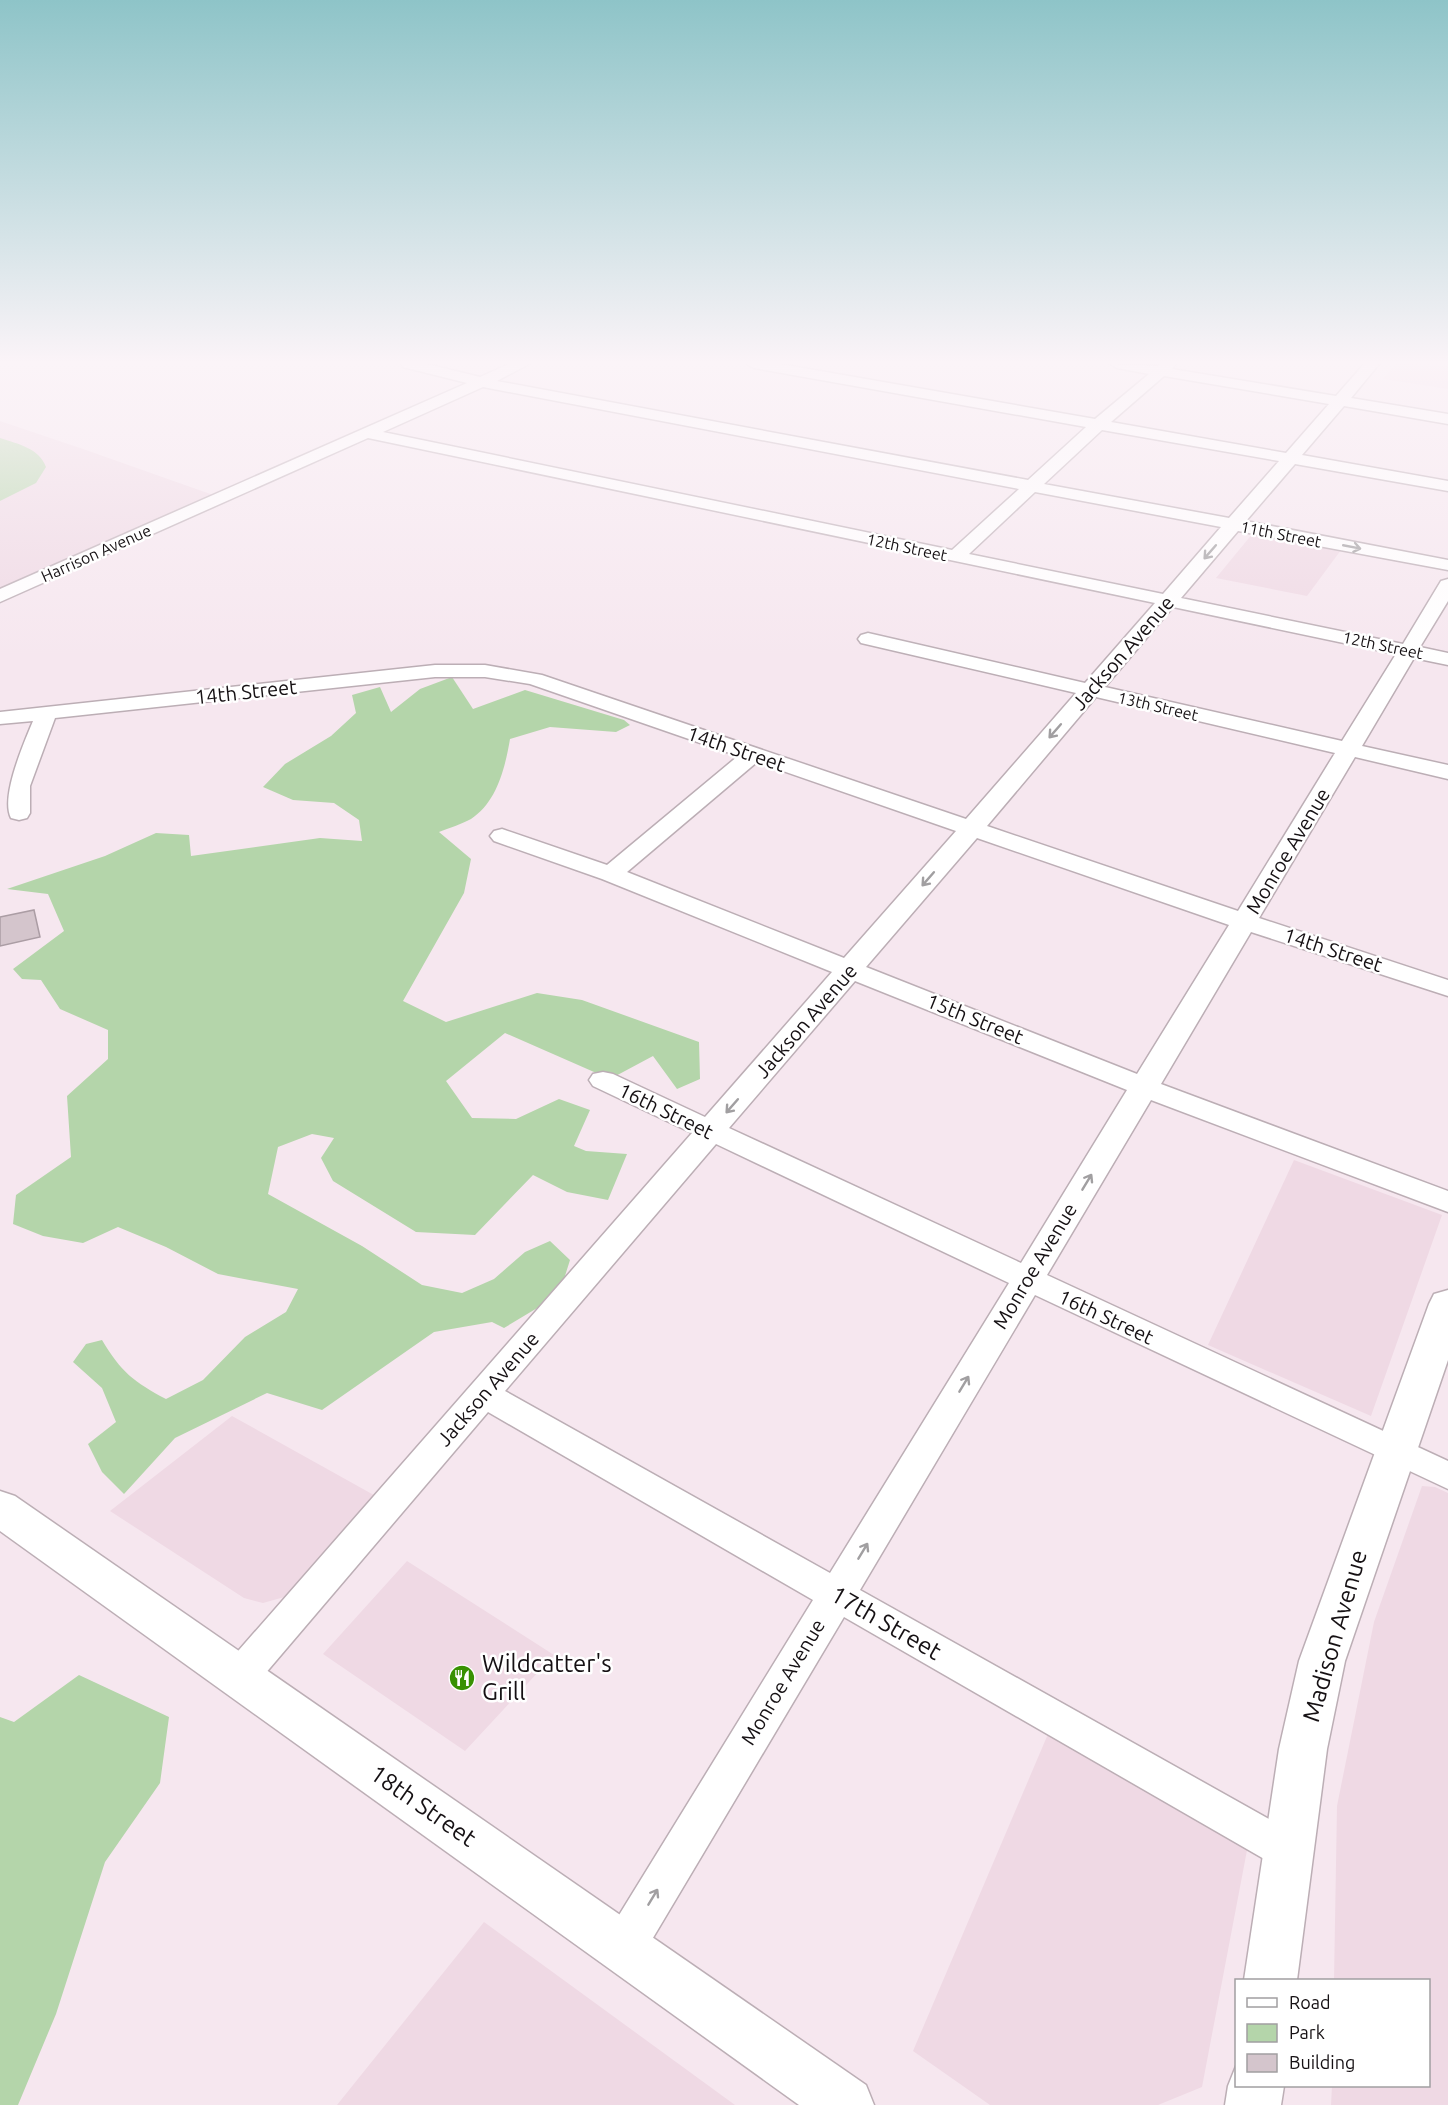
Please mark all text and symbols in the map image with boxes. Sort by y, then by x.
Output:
street label: 11th Street [1239,517,1324,551]
street label: Harrison Avenue [38,521,154,585]
street label: 12th Street [865,530,950,564]
one-way arrow [1341,542,1361,553]
one-way arrow [1203,544,1217,559]
street label: Jackson Avenue [1067,591,1178,714]
street label: 12th Street [1341,628,1426,662]
street label: 14th Street [194,675,298,708]
street label: 13th Street [1116,688,1201,724]
street label: 14th Street [684,721,788,776]
one-way arrow [1049,723,1062,739]
street label: Monroe Avenue [1241,784,1334,918]
one-way arrow [921,871,935,886]
street label: 14th Street [1281,923,1385,976]
street label: Jackson Avenue [750,959,861,1082]
street label: 15th Street [923,989,1027,1048]
street label: 16th Street [615,1078,717,1143]
one-way arrow [725,1098,739,1113]
one-way arrow [1081,1174,1093,1191]
street label: Monroe Avenue [988,1199,1081,1333]
street label: 16th Street [1055,1285,1158,1349]
street label: Jackson Avenue [432,1327,543,1450]
one-way arrow [958,1376,970,1393]
one-way arrow [857,1543,869,1560]
street label: Madison Avenue [1297,1547,1372,1725]
street label: 17th Street [826,1580,947,1665]
street label: Monroe Avenue [736,1615,829,1749]
place label: Wildcatter's Grill [482,1650,612,1705]
restaurant icon: Wildcatter's Grill [447,1663,477,1693]
street label: 18th Street [365,1759,482,1852]
one-way arrow [646,1889,659,1906]
legend [1235,1979,1430,2087]
text: Road [1289,1992,1331,2012]
text: Park [1289,2022,1325,2042]
text: Building [1289,2052,1355,2072]

